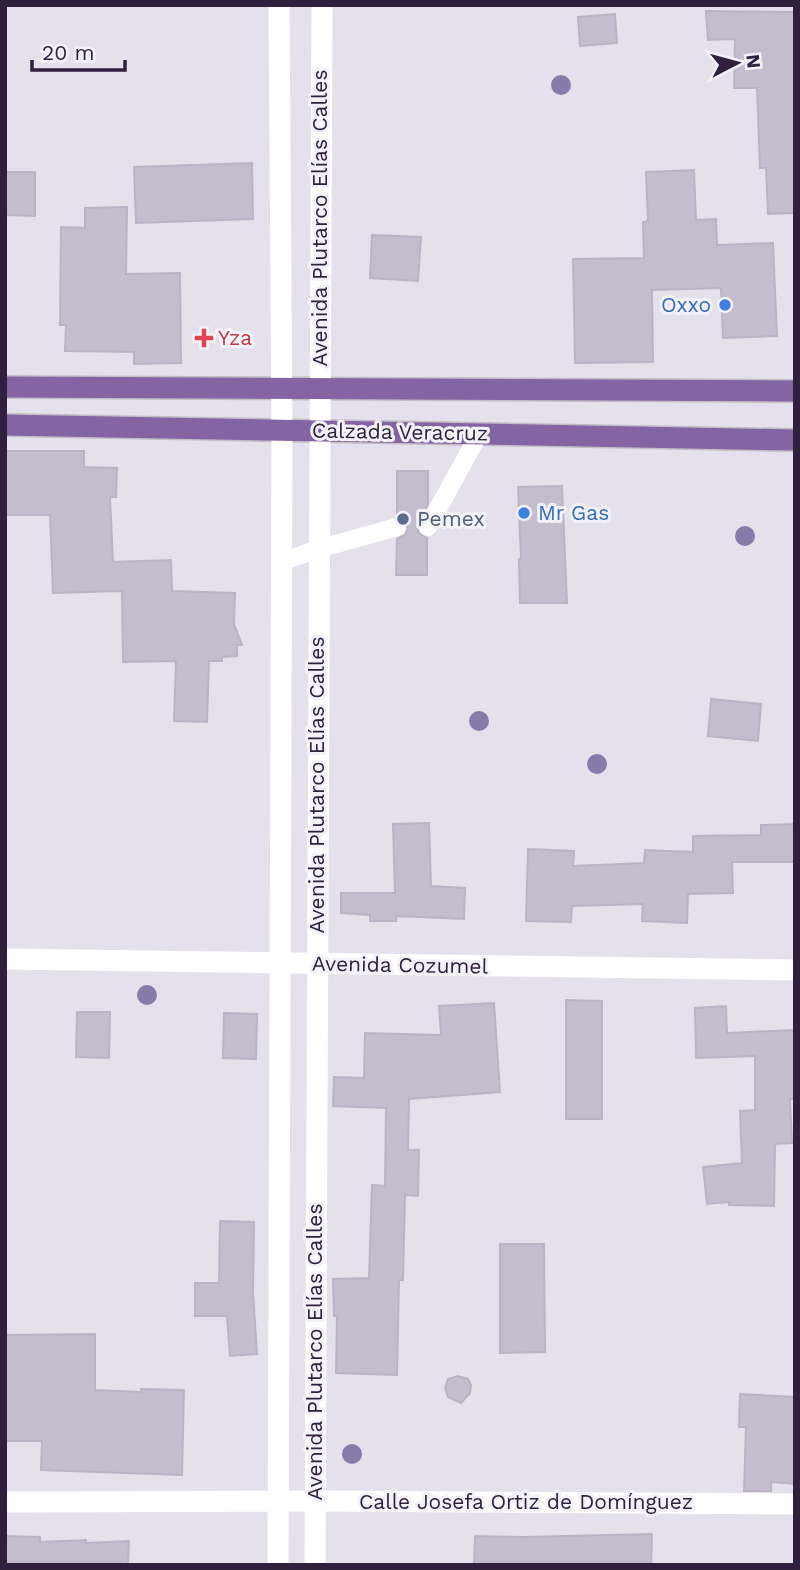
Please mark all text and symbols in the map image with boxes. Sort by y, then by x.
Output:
scale bar [32,28,124,72]
north arrow [702,28,772,98]
text: 20 m [42,40,94,65]
text: N [741,53,766,69]
street label: Avenida Plutarco Elías Calles [307,69,332,367]
place label: Oxxo [661,292,711,317]
marker: Oxxo [717,297,733,313]
place label: Yza [218,325,252,350]
marker: Yza [196,330,212,346]
street label: Calzada Veracruz [312,417,488,446]
place label: Mr Gas [538,500,609,525]
marker: Mr Gas [516,505,532,521]
place label: Pemex [417,506,485,531]
marker: Pemex [395,511,411,527]
street label: Avenida Plutarco Elías Calles [304,636,329,934]
street label: Avenida Cozumel [312,950,489,979]
street label: Avenida Plutarco Elías Calles [302,1203,327,1501]
street label: Calle Josefa Ortiz de Domínguez [359,1489,693,1514]

